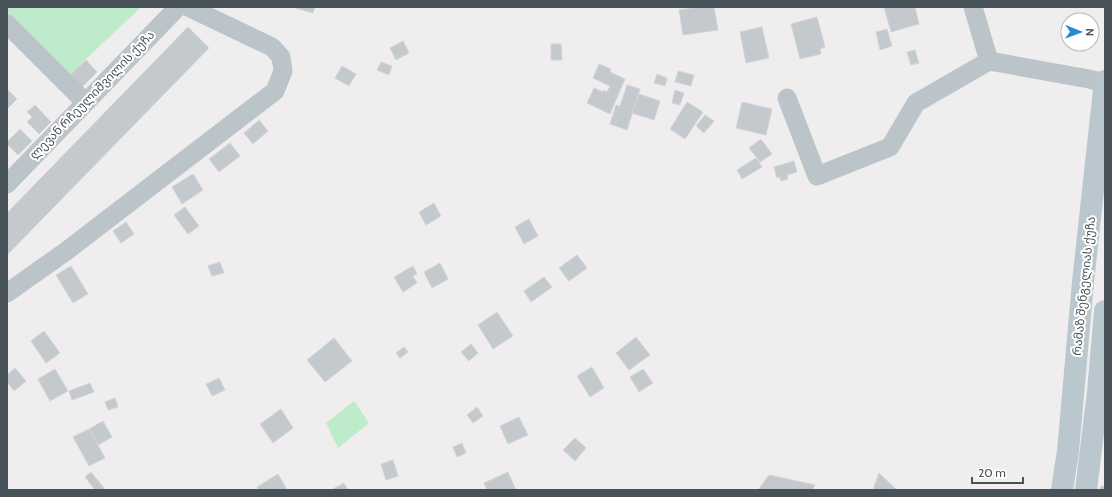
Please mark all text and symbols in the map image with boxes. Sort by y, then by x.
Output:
north arrow [1060,12,1100,52]
street label: ლევან რჩეულიშვილის ქუჩა [26,27,158,163]
text: N [1083,28,1097,36]
street label: რამაზ შენგელიას ქუჩა [1069,216,1099,356]
scale bar [972,459,1023,485]
text: 20 m [978,465,1006,480]

